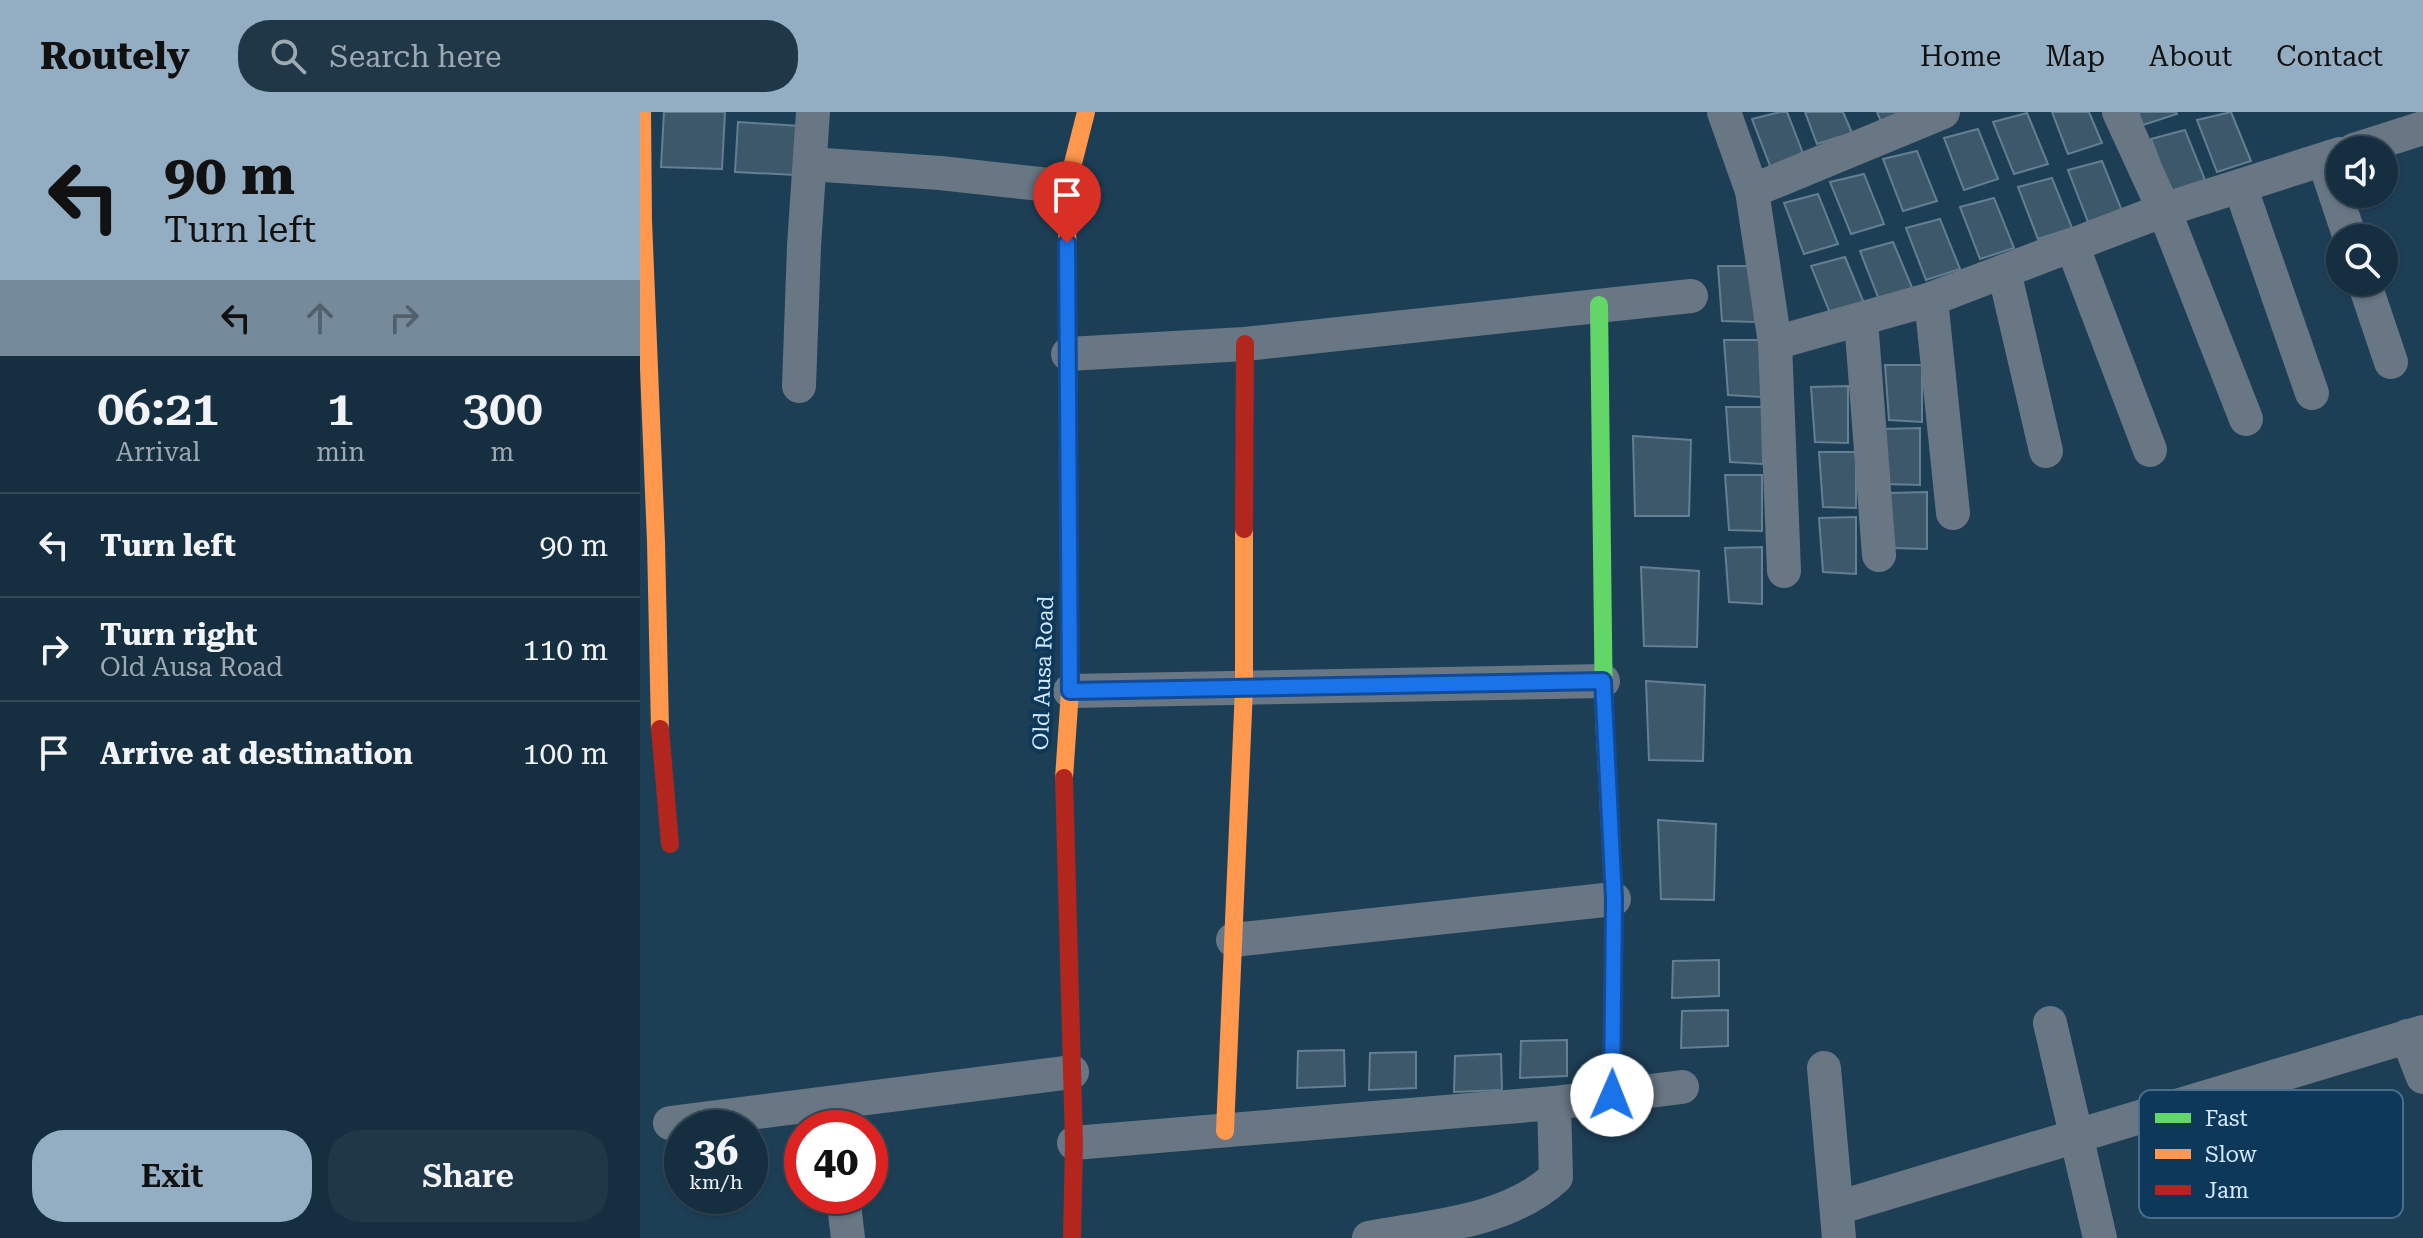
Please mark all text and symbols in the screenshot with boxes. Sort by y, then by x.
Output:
search box [238,20,798,92]
text: Routely [40,34,190,78]
icon: search [266,34,310,78]
text: Search here [330,39,501,74]
text: Home [1920,40,2001,73]
text: Map [2045,40,2105,73]
text: About [2149,40,2232,73]
text: Contact [2276,40,2383,73]
map controls [2326,136,2398,296]
button: sound [2326,136,2398,208]
text: 90 m [164,142,295,208]
icon: left [32,144,136,248]
pin [1033,161,1101,243]
icon: arrive [1045,173,1089,217]
text: Turn left [164,209,316,251]
button: search [2326,224,2398,296]
icon: left [214,296,258,340]
icon: ahead [298,296,342,340]
icon: right [382,296,426,340]
text: 06:21 [97,381,219,437]
text: 1 [327,381,354,437]
text: 300 [462,381,543,437]
text: Arrival [116,437,200,467]
text: min [316,437,365,467]
text: m [491,437,514,467]
icon: left [32,523,76,567]
text: Turn left [100,528,236,563]
text: 90 m [539,528,608,563]
street label: Old Ausa Road [1028,595,1058,751]
text: Turn right [100,617,257,652]
icon: right [32,627,76,671]
text: 110 m [523,632,608,667]
text: Old Ausa Road [100,652,283,682]
icon: arrive [32,731,76,775]
text: Arrive at destination [100,736,413,771]
text: 100 m [523,736,608,771]
position arrow [1570,1053,1654,1137]
legend [2139,1090,2403,1218]
text: Fast [2205,1106,2248,1131]
speed limit sign: 40 [784,1110,888,1214]
text: 36 [694,1128,738,1175]
button: Exit [32,1130,312,1222]
button: Share [328,1130,608,1222]
text: Slow [2205,1142,2258,1167]
text: km/h [689,1170,743,1194]
text: Jam [2205,1178,2249,1203]

